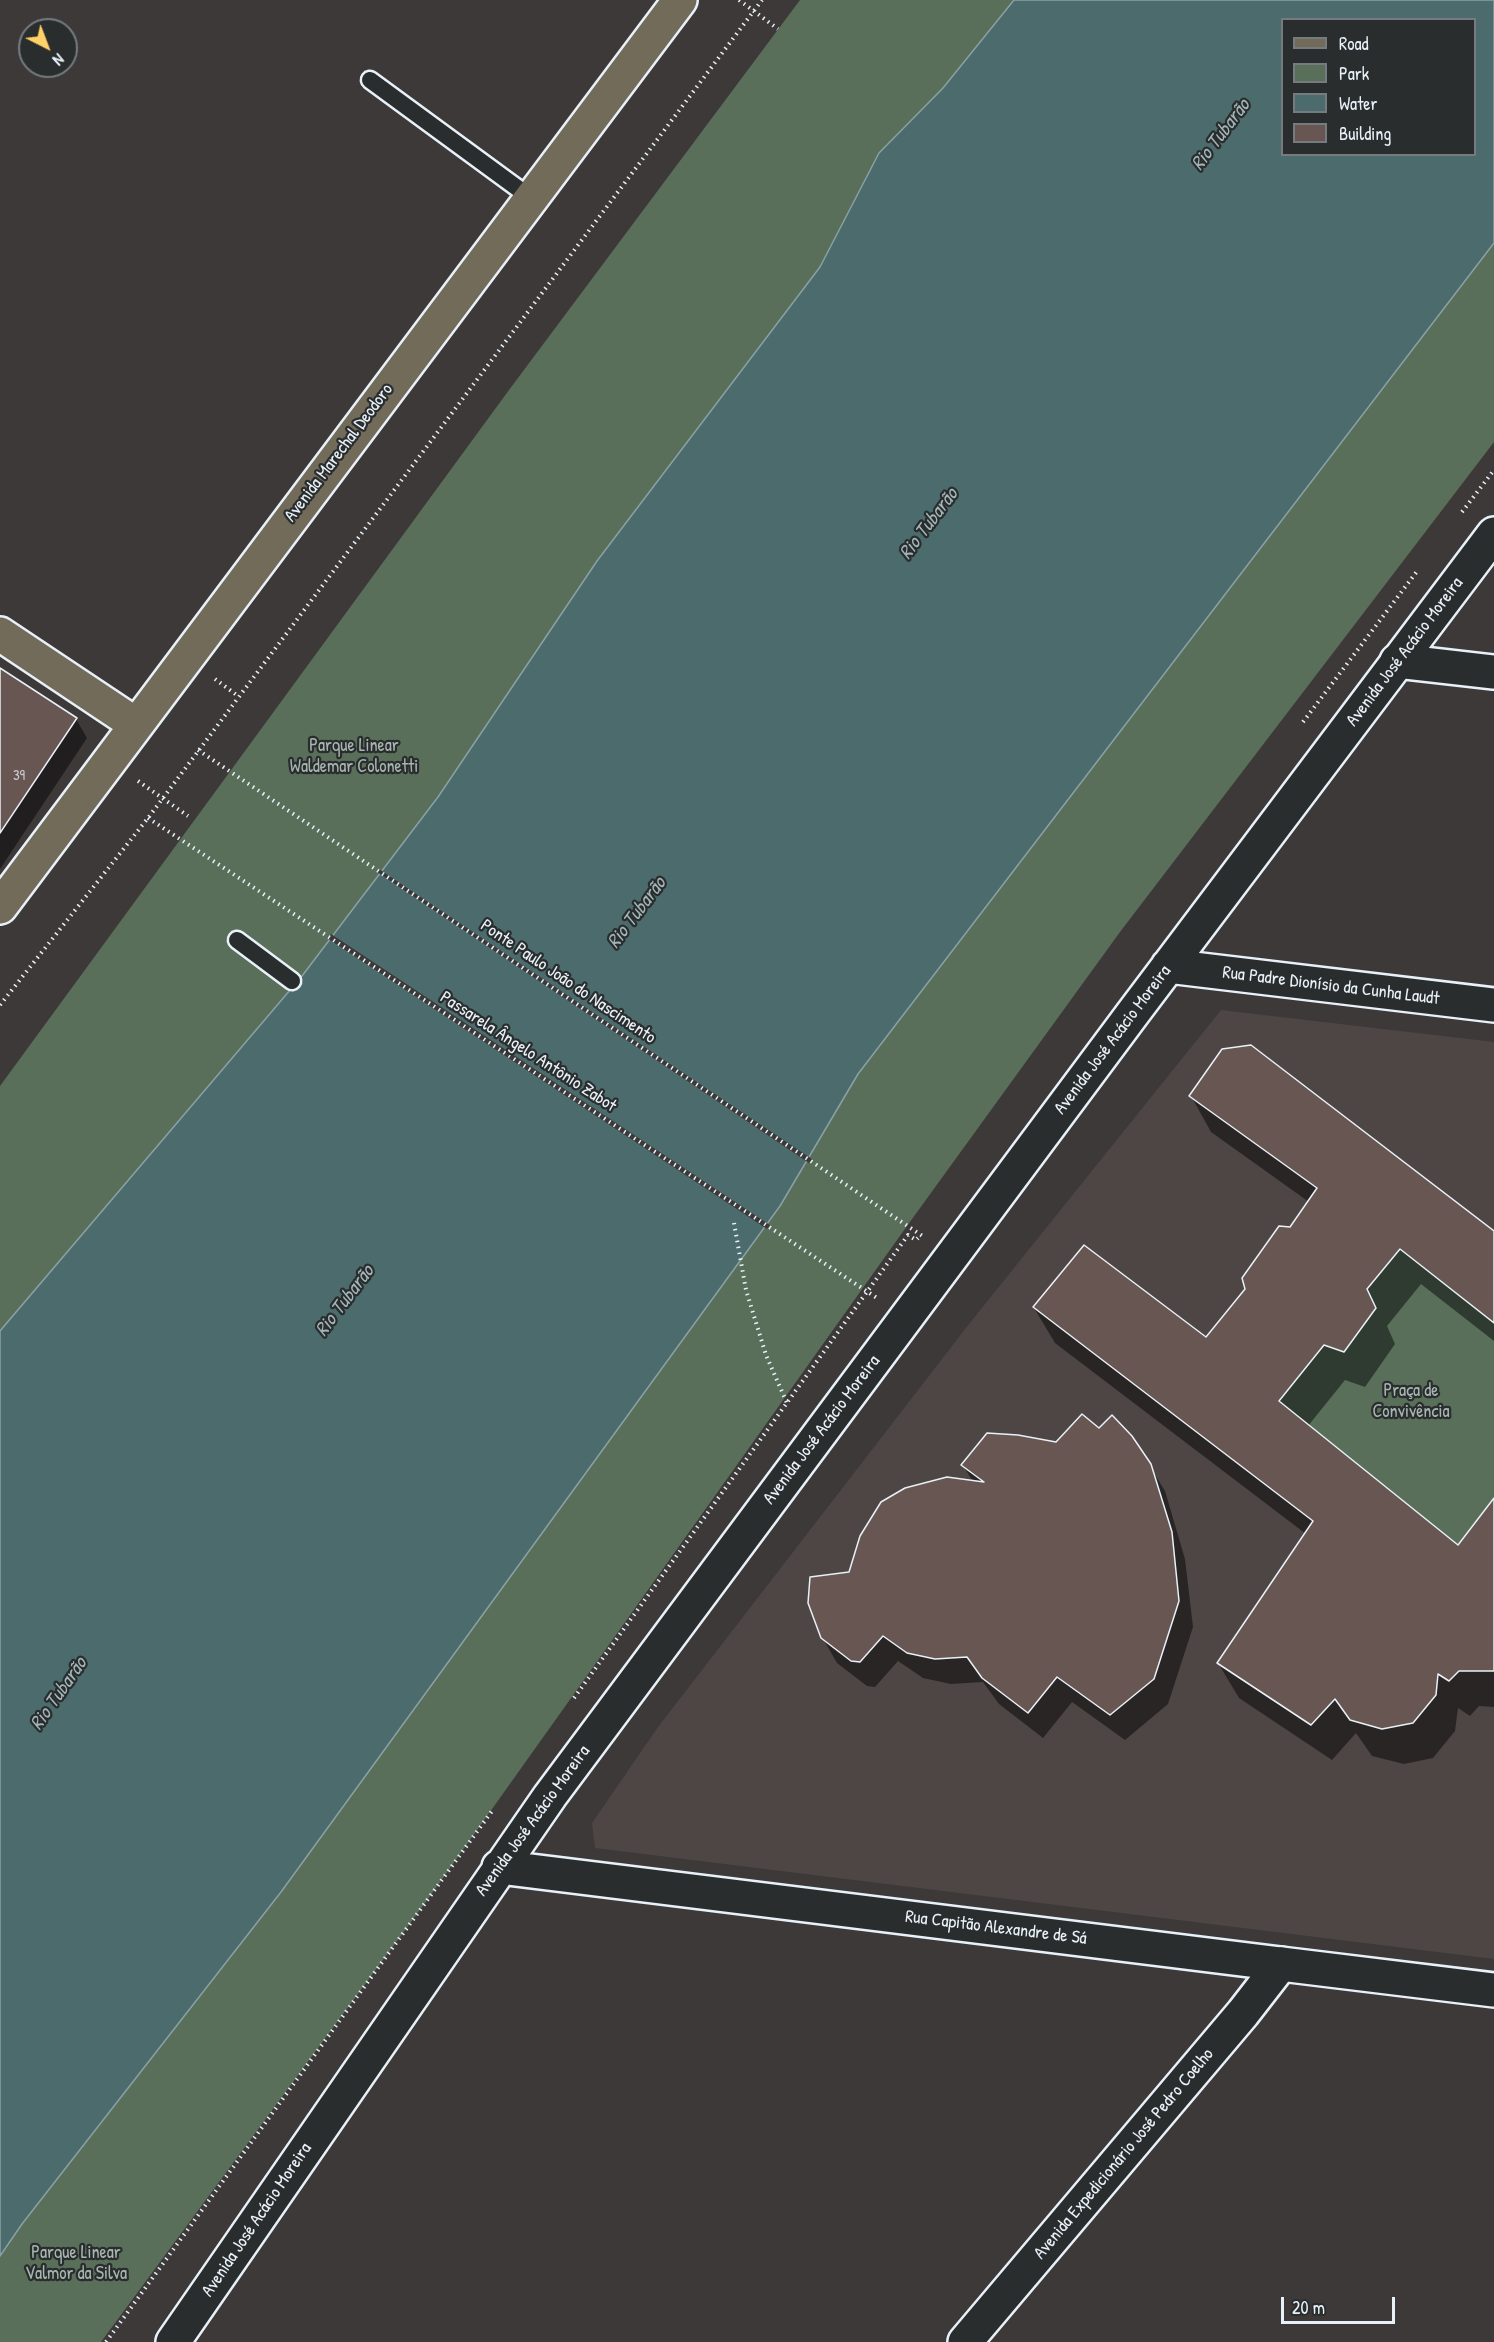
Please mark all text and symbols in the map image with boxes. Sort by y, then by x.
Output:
north arrow [18,18,78,78]
legend [1281,18,1476,156]
text: Road [1339,31,1369,56]
text: N [48,49,69,71]
text: Park [1339,61,1369,86]
text: Water [1339,91,1377,116]
water label: Rio Tubarão [1186,95,1256,175]
text: Building [1339,121,1391,146]
street label: Avenida Marechal Deodoro [280,380,398,526]
water label: Rio Tubarão [894,484,964,564]
street label: Avenida José Acácio Moreira [1342,573,1468,731]
park label: Parque Linear Waldemar Colonetti [290,735,418,777]
house number: 39 [13,767,25,785]
water label: Rio Tubarão [602,873,672,953]
street label: Ponte Paulo João do Nascimento [476,915,660,1049]
street label: Avenida José Acácio Moreira [1050,961,1176,1119]
street label: Rua Padre Dionísio da Cunha Laudt [1221,962,1441,1010]
street label: Passarela Ângelo Antônio Zabot [436,987,620,1117]
water label: Rio Tubarão [310,1261,380,1341]
street label: Avenida José Acácio Moreira [759,1351,885,1509]
park label: Praça de Convivência [1372,1380,1450,1422]
water label: Rio Tubarão [25,1653,93,1735]
street label: Avenida José Acácio Moreira [471,1741,595,1901]
street label: Rua Capitão Alexandre de Sá [904,1906,1088,1950]
street label: Avenida Expedicionário José Pedro Coelho [1029,2044,1219,2264]
street label: Avenida José Acácio Moreira [197,2139,317,2301]
park label: Parque Linear Valmor da Silva [25,2242,127,2284]
scale bar [1284,2285,1398,2323]
text: 20 m [1292,2295,1325,2320]

